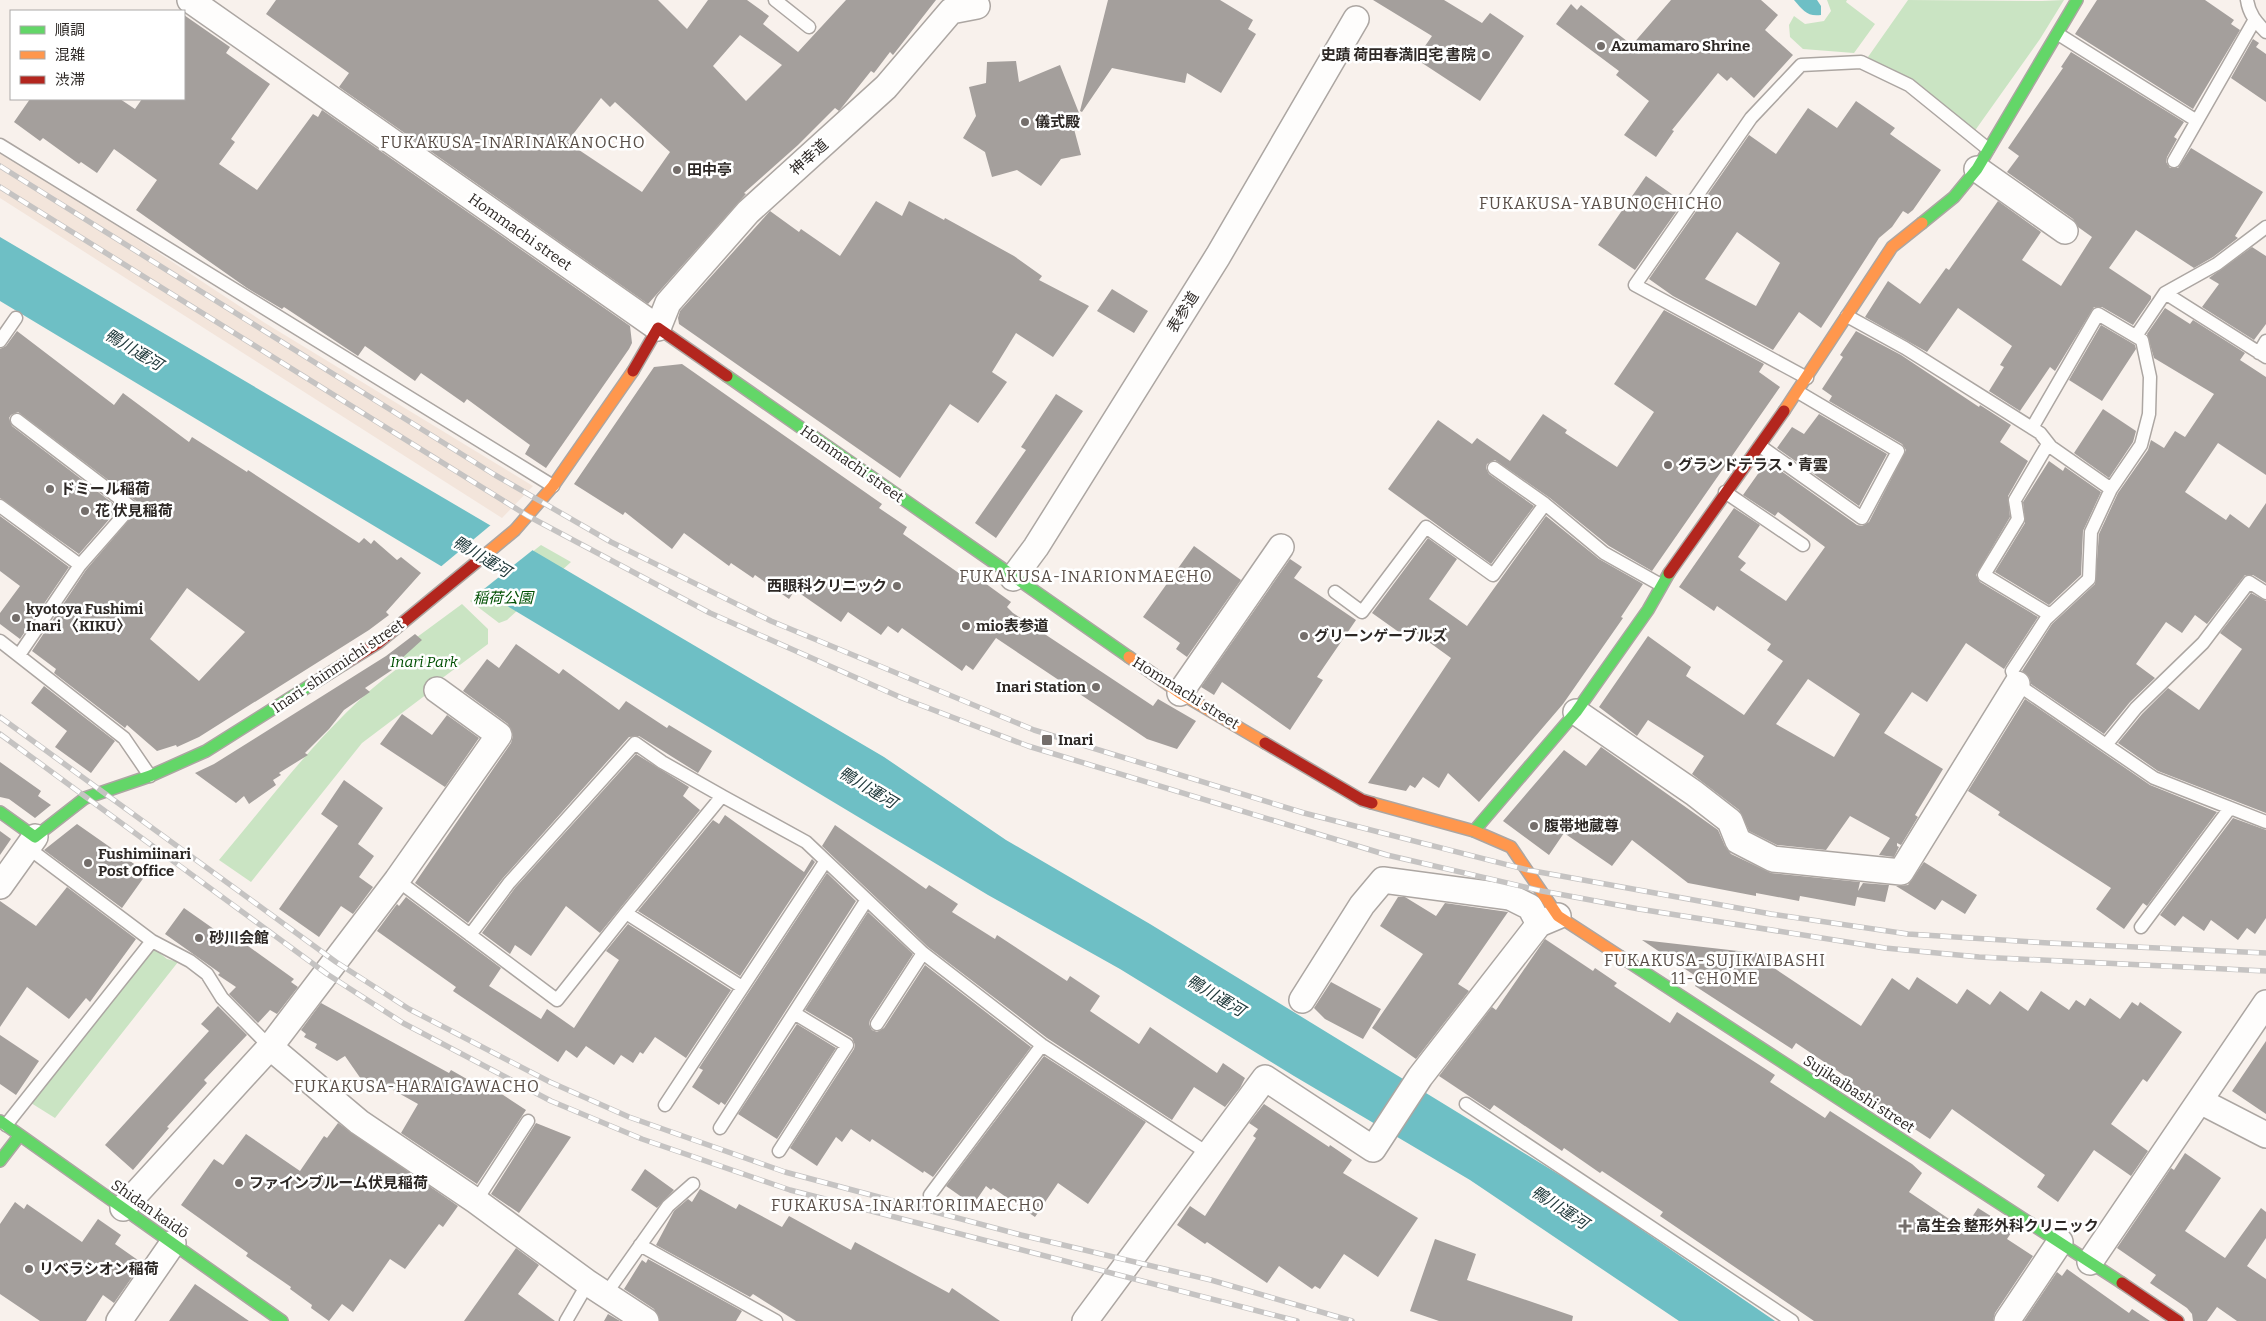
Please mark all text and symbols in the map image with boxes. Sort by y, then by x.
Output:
legend [10,10,185,100]
text: 順調 [55,21,85,39]
place label: Azumamaro Shrine [1611,37,1750,55]
marker: Azumamaro Shrine [1595,40,1607,52]
text: 混雑 [55,46,85,64]
place label: 史蹟 荷田春満旧宅 書院 [1321,46,1476,64]
marker: 史蹟 荷田春満旧宅 書院 [1480,49,1492,61]
text: 渋滞 [55,71,85,89]
place label: 儀式殿 [1035,113,1080,131]
marker: 儀式殿 [1019,116,1031,128]
district label: FUKAKUSA-INARINAKANOCHO [380,133,646,152]
street label: 神幸道 [786,135,832,179]
place label: 田中亭 [687,161,732,179]
marker: 田中亭 [671,164,683,176]
street label: Hommachi street [465,190,576,275]
district label: FUKAKUSA-YABUNOCHICHO [1479,194,1723,213]
street label: 表参道 [1163,288,1203,336]
water label: 鴨川運河 [101,325,169,376]
street label: Hommachi street [797,422,908,507]
place label: グランドテラス・青雲 [1678,456,1828,474]
marker: グランドテラス・青雲 [1662,459,1674,471]
place label: ドミール稲荷 [60,480,150,498]
marker: ドミール稲荷 [44,483,56,495]
place label: 花 伏見稲荷 [95,502,173,520]
marker: 花 伏見稲荷 [79,505,91,517]
water label: 鴨川運河 [449,532,517,583]
district label: FUKAKUSA-INARIONMAECHO [959,567,1213,586]
place label: 西眼科クリニック [767,577,887,595]
marker: 西眼科クリニック [891,580,903,592]
park label: 稲荷公園 [473,589,535,607]
place label: kyotoya Fushimi Inari 〈KIKU〉 [26,600,144,635]
marker: kyotoya Fushimi Inari 〈KIKU〉 [10,612,22,624]
street label: Inari-shinmichi street [269,615,408,717]
place label: mio表参道 [976,617,1049,635]
marker: mio表参道 [960,620,972,632]
place label: グリーンゲーブルズ [1314,627,1447,645]
marker: グリーンゲーブルズ [1298,630,1310,642]
park label: Inari Park [390,653,459,671]
street label: Hommachi street [1129,653,1243,733]
place label: Inari Station [996,678,1086,696]
marker: Inari Station [1090,681,1102,693]
place label: Inari [1058,731,1093,749]
marker: Inari [1040,733,1054,747]
water label: 鴨川運河 [835,763,903,814]
place label: 腹帯地蔵尊 [1544,817,1619,835]
marker: 腹帯地蔵尊 [1528,820,1540,832]
place label: Fushimiinari Post Office [98,845,191,880]
marker: Fushimiinari Post Office [82,857,94,869]
place label: 砂川会館 [209,929,269,947]
marker: 砂川会館 [193,932,205,944]
district label: FUKAKUSA-SUJIKAIBASHI 11-CHOME [1604,951,1826,988]
water label: 鴨川運河 [1183,971,1251,1022]
street label: Sujikaibashi street [1800,1051,1918,1137]
district label: FUKAKUSA-HARAIGAWACHO [294,1077,540,1096]
place label: ファインブルーム伏見稲荷 [249,1174,428,1192]
street label: Shidan kaidō [108,1176,192,1242]
marker: ファインブルーム伏見稲荷 [233,1177,245,1189]
water label: 鴨川運河 [1528,1182,1594,1234]
district label: FUKAKUSA-INARITORIIMAECHO [771,1196,1045,1215]
place label: 高生会 整形外科クリニック [1916,1217,2099,1235]
marker: 高生会 整形外科クリニック [1898,1219,1912,1233]
place label: リベラシオン稲荷 [39,1260,159,1278]
marker: リベラシオン稲荷 [23,1263,35,1275]

